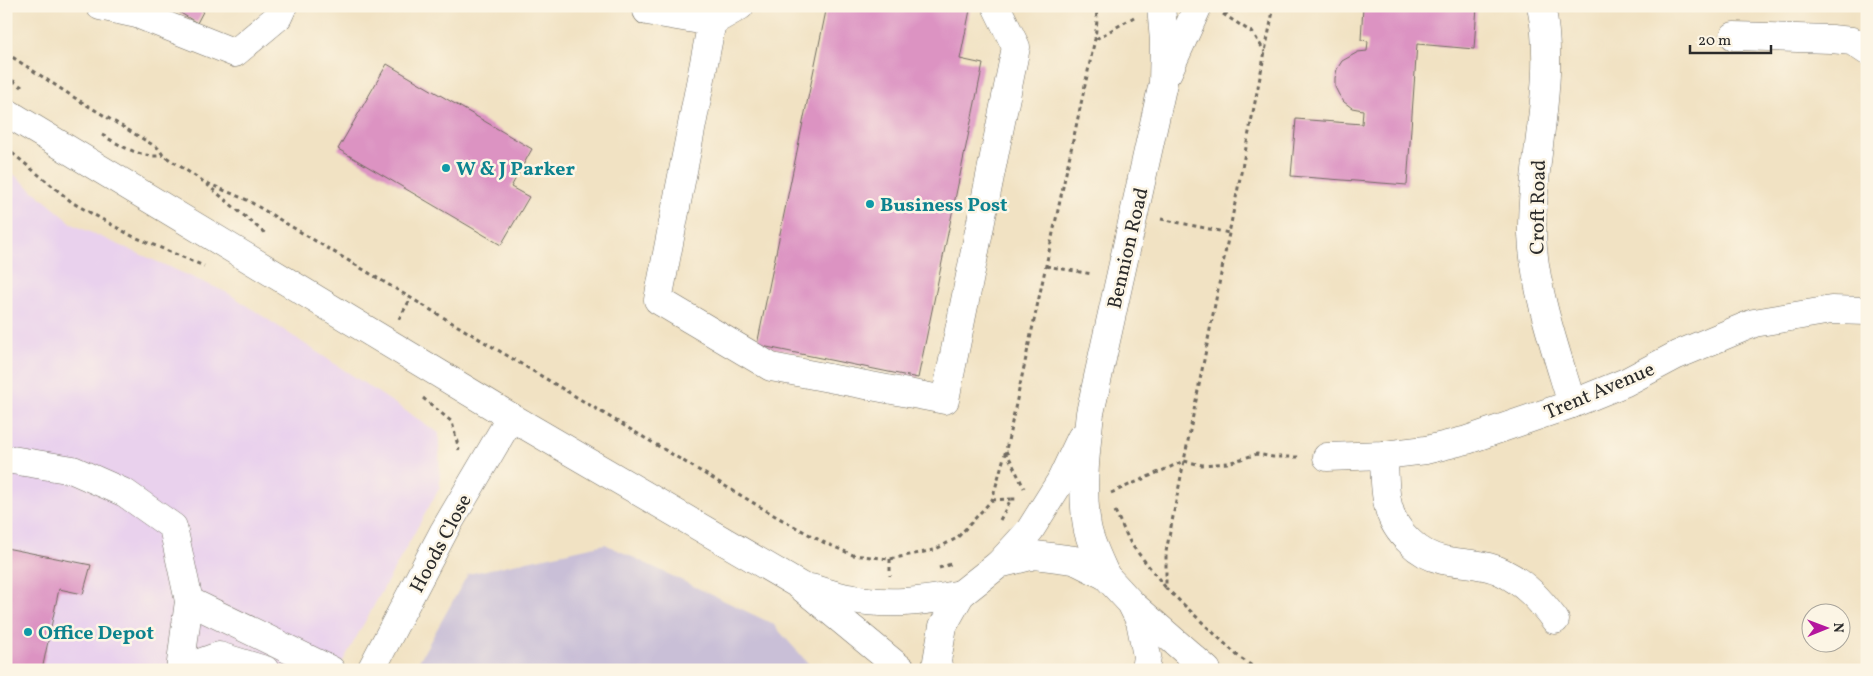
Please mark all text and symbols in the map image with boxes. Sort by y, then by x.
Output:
scale bar [1690,22,1772,54]
text: 20 m [1698,31,1731,52]
place label: W & J Parker [456,156,575,184]
street label: Croft Road [1524,159,1554,255]
marker: W & J Parker [440,162,452,174]
street label: Bennion Road [1101,185,1156,312]
place label: Business Post [880,192,1008,220]
marker: Business Post [864,198,876,210]
street label: Trent Avenue [1540,356,1659,428]
street label: Hoods Close [404,490,479,598]
north arrow [1800,604,1850,654]
place label: Office Depot [38,620,155,648]
text: N [1828,623,1847,633]
marker: Office Depot [22,626,34,638]

